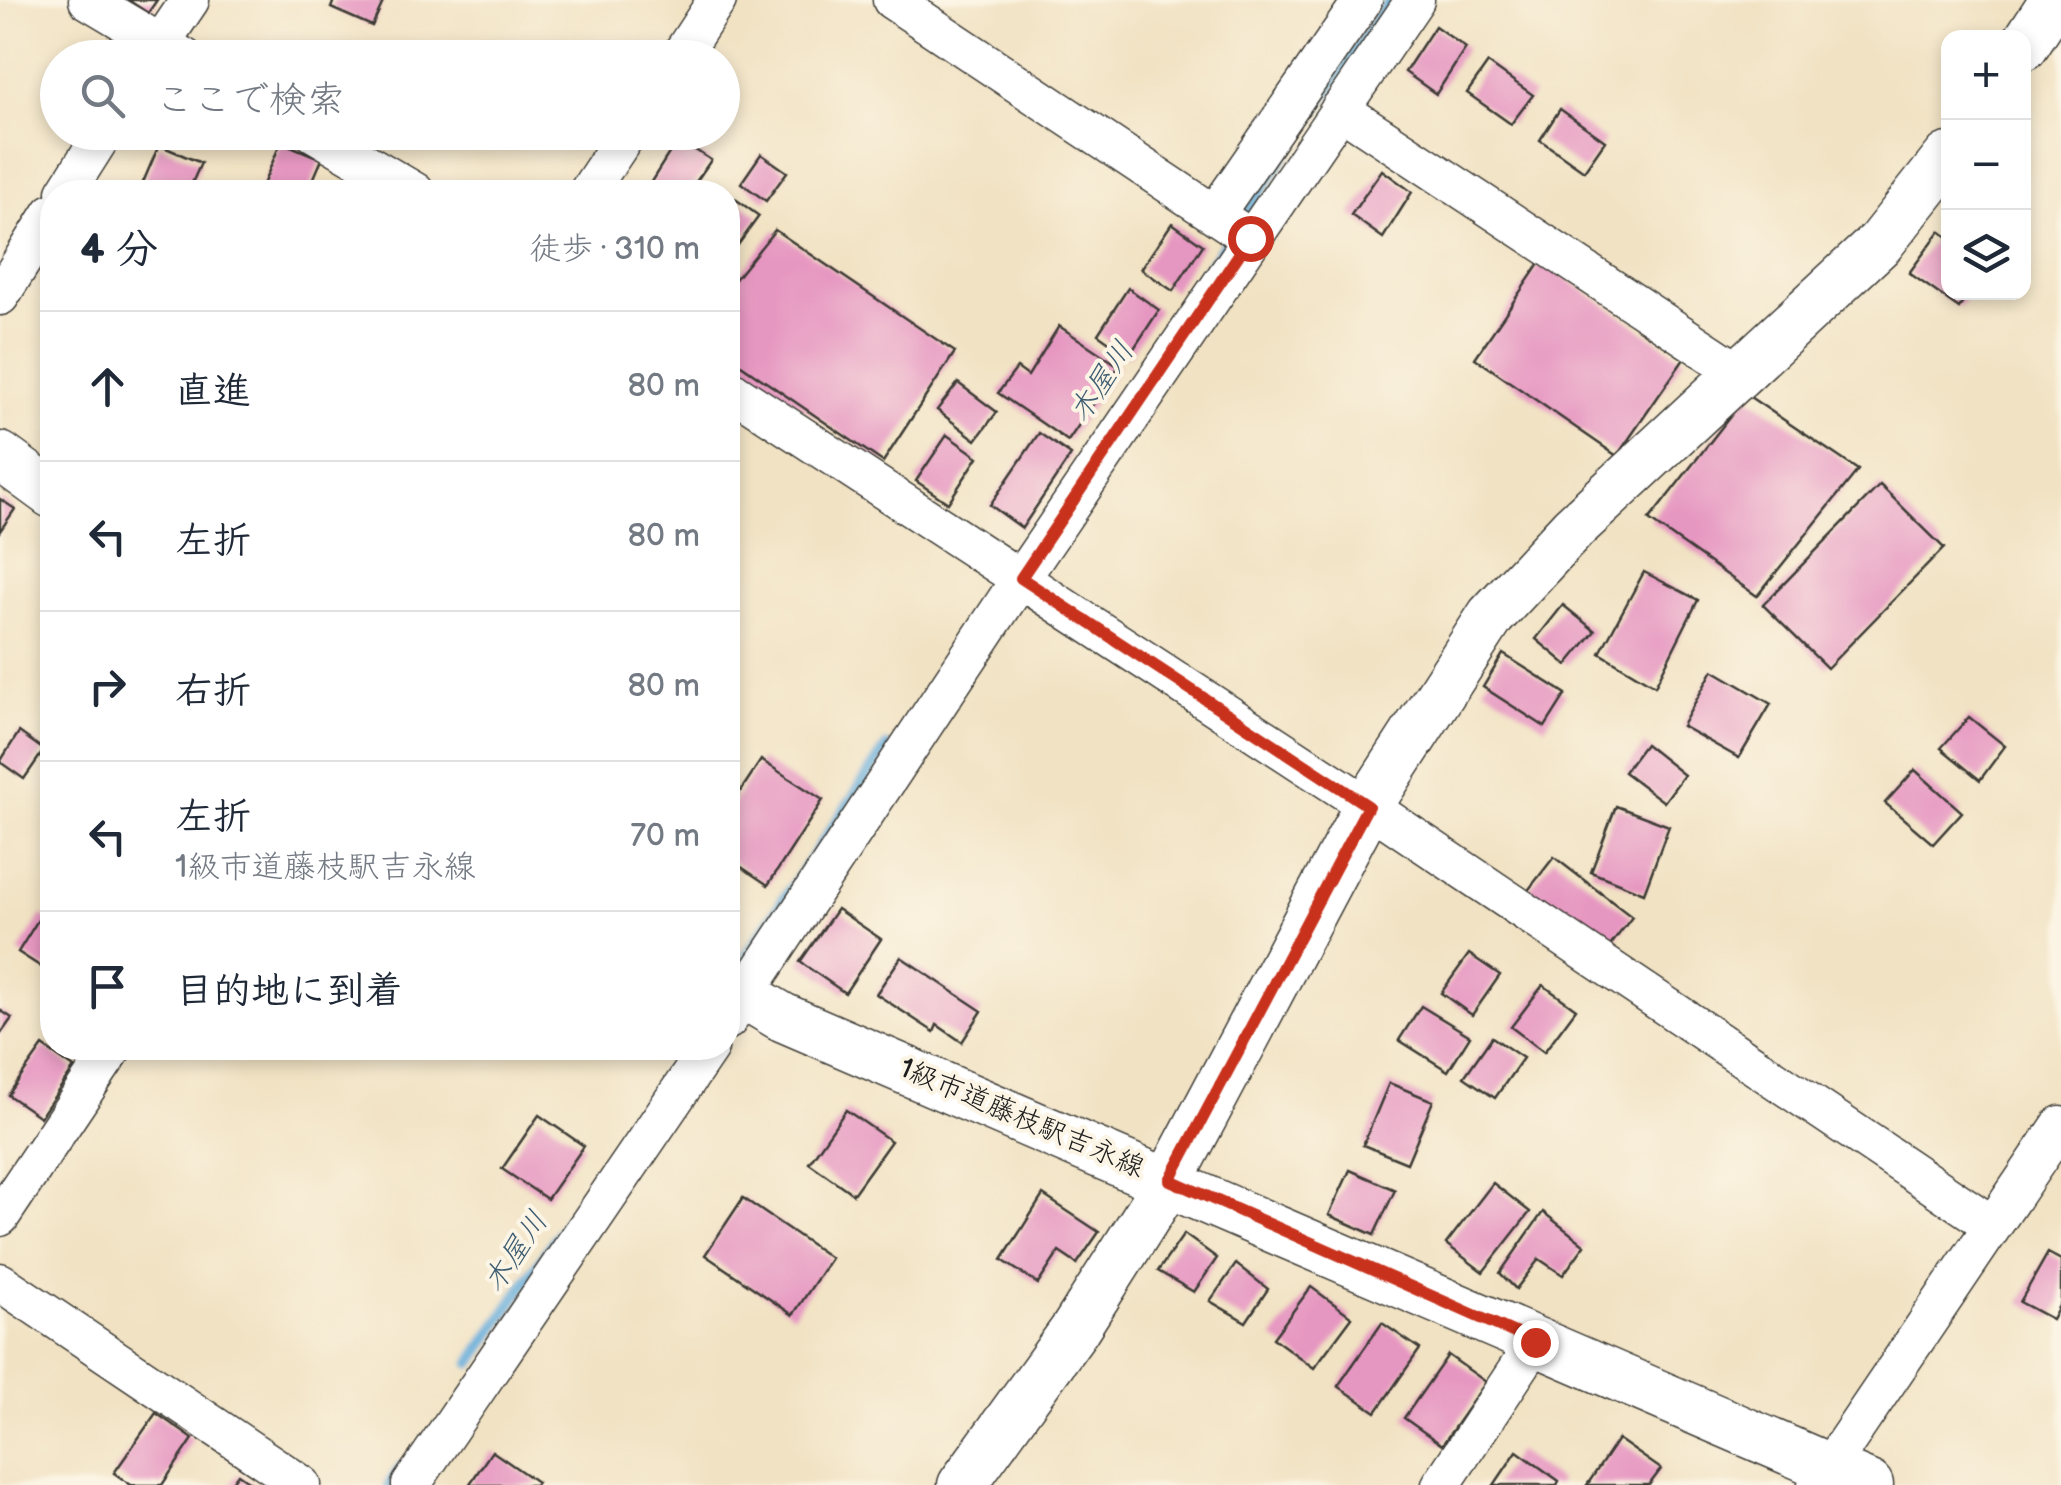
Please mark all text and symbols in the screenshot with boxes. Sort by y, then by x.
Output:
map controls [1941,30,2031,300]
button: + [1941,30,2031,120]
search box [40,40,740,150]
icon: search [75,68,130,123]
text: ここで検索 [155,78,345,123]
button: − [1941,120,2031,210]
button: layers [1941,210,2031,300]
route start [1228,216,1274,262]
text: 4 分 [80,225,158,276]
text: 徒歩 · 310 m [529,230,700,269]
water label: 木屋川 [1062,335,1142,429]
icon: ahead [80,359,135,414]
text: 80 m [627,367,700,406]
text: 直進 [175,369,251,414]
icon: left [80,509,135,564]
text: 80 m [627,517,700,556]
text: 左折 [175,519,251,564]
icon: right [80,659,135,714]
text: 80 m [627,667,700,706]
text: 右折 [175,669,251,714]
text: 左折 [175,795,251,840]
icon: left [80,809,135,864]
text: 70 m [630,817,700,856]
text: 1級市道藤枝駅吉永線 [175,848,475,887]
icon: arrive [80,959,135,1014]
text: 目的地に到着 [175,969,403,1014]
street label: 1級市道藤枝駅吉永線 [895,1051,1149,1185]
water label: 木屋川 [476,1205,556,1299]
route end [1513,1320,1559,1366]

